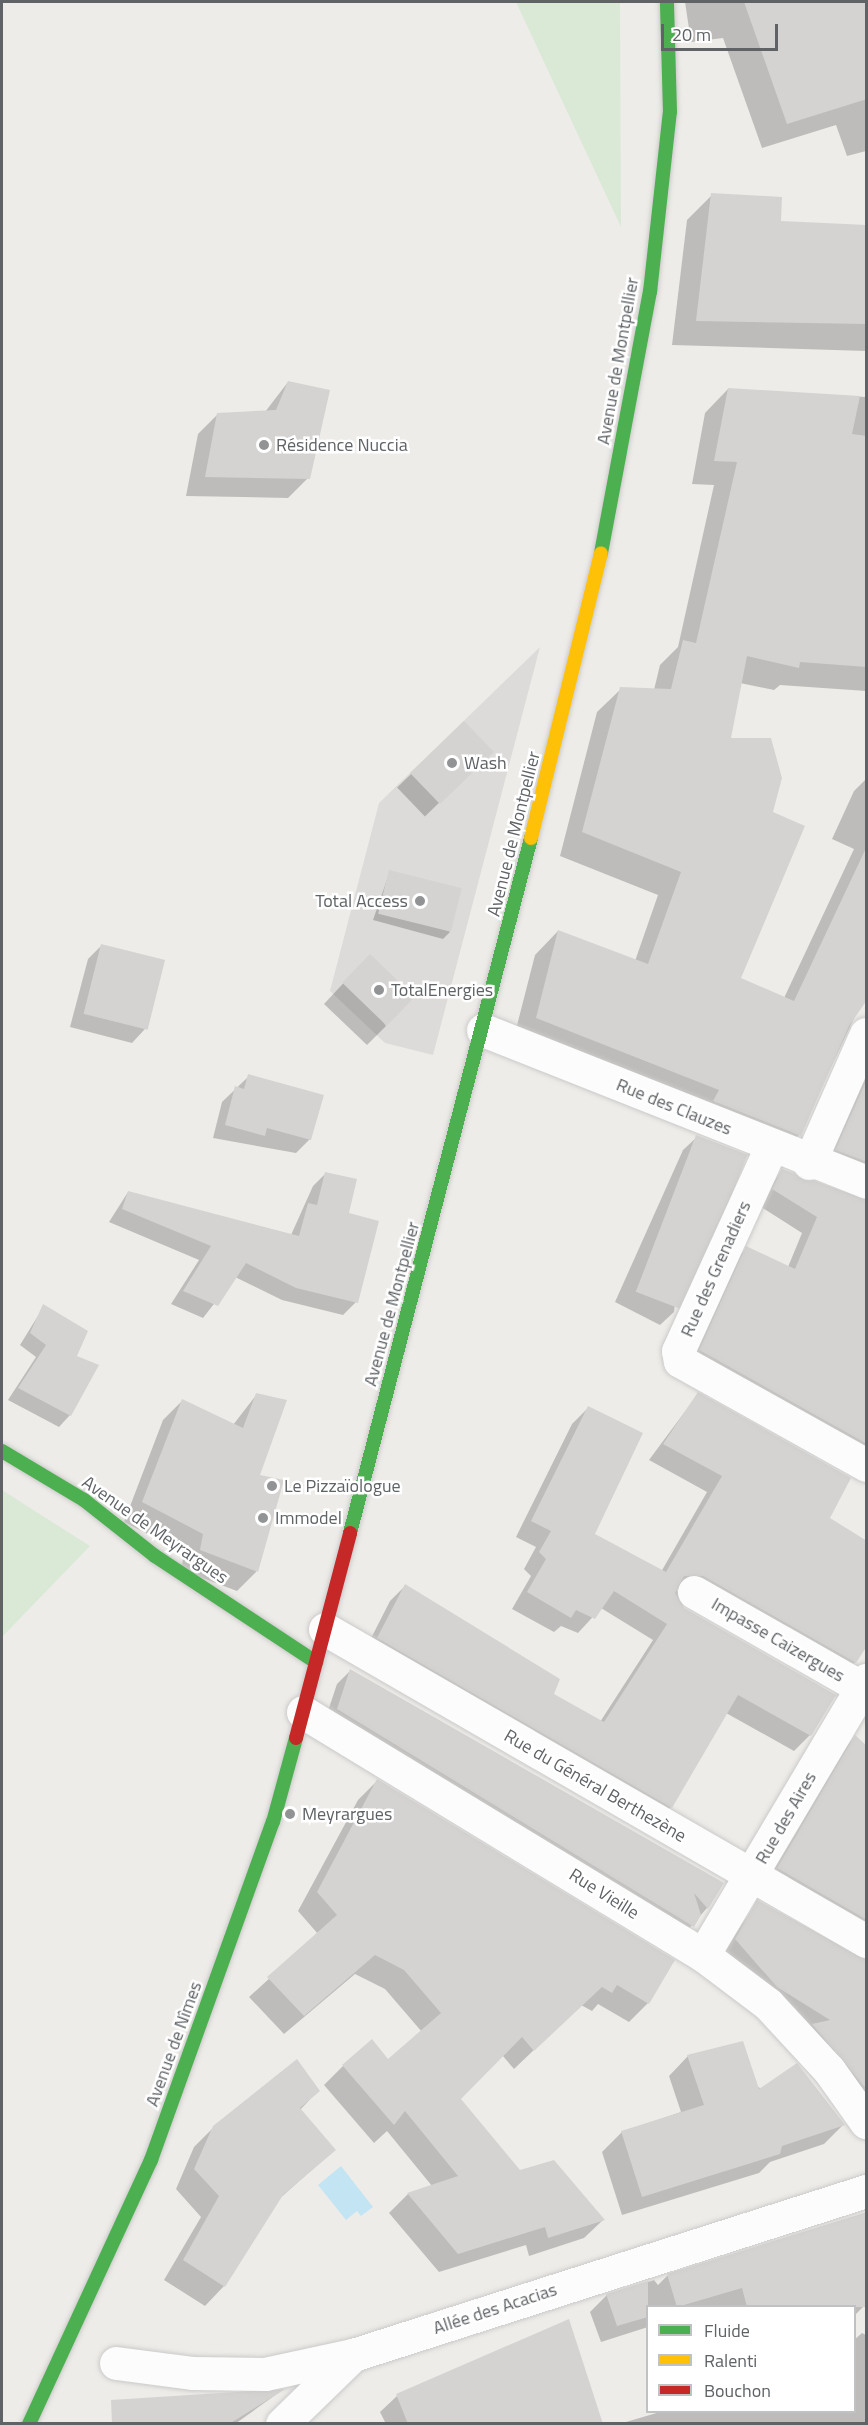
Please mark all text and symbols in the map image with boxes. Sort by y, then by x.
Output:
scale bar [664,12,781,50]
text: 20 m [672,21,711,48]
street label: Avenue de Montpellier [593,276,643,446]
place label: Résidence Nuccia [276,434,408,456]
marker: Résidence Nuccia [257,438,271,452]
street label: Avenue de Montpellier [483,749,545,919]
place label: Wash [464,752,507,774]
marker: Wash [445,756,459,770]
place label: Total Access [315,890,408,912]
marker: Total Access [413,894,427,908]
place label: TotalEnergies [391,979,493,1001]
marker: TotalEnergies [372,983,386,997]
street label: Rue des Clauzes [613,1074,735,1140]
street label: Rue des Grenadiers [676,1198,756,1340]
street label: Avenue de Montpellier [360,1219,424,1389]
street label: Avenue de Meyrargues [78,1472,232,1588]
place label: Le Pizzaïologue [284,1475,401,1497]
marker: Le Pizzaïologue [265,1479,279,1493]
place label: Immodel [275,1507,342,1529]
marker: Immodel [256,1511,270,1525]
street label: Impasse Caizergues [708,1593,848,1687]
street label: Rue du Général Berthezène [500,1725,690,1847]
street label: Rue des Aires [751,1768,821,1868]
place label: Meyrargues [302,1803,392,1825]
marker: Meyrargues [283,1807,297,1821]
street label: Rue Vieille [565,1864,643,1924]
street label: Avenue de Nîmes [141,1979,207,2109]
street label: Allée des Acacias [430,2279,560,2339]
legend [646,2305,856,2413]
text: Fluide [704,2317,750,2344]
text: Ralenti [704,2347,757,2374]
text: Bouchon [704,2377,771,2404]

